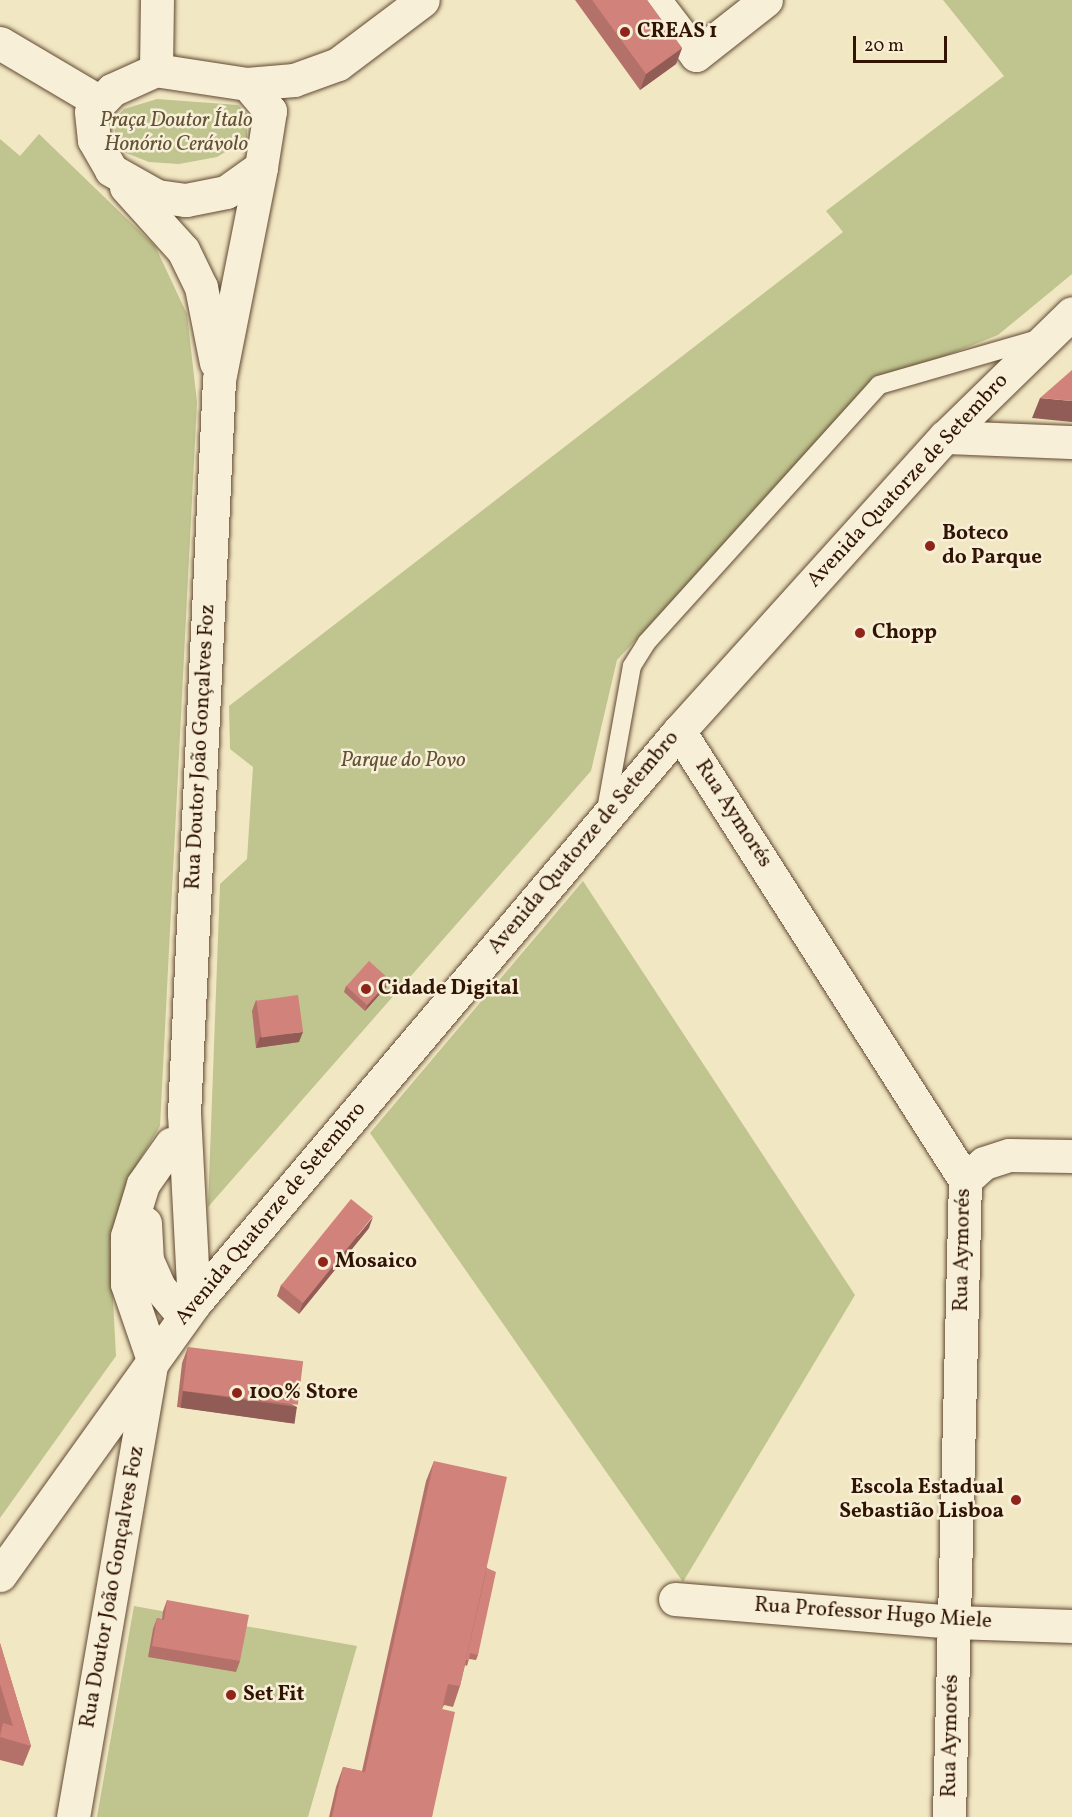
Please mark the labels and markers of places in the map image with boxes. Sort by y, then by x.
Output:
place label: CREAS 1 [637,19,718,45]
marker: CREAS 1 [618,25,632,39]
place label: Boteco do Parque [942,521,1042,571]
marker: Boteco do Parque [923,539,937,553]
place label: Chopp [872,620,937,646]
marker: Chopp [853,626,867,640]
place label: Cidade Digital [378,976,519,1002]
marker: Cidade Digital [359,982,373,996]
place label: Mosaico [335,1249,417,1275]
marker: Mosaico [316,1255,330,1269]
place label: 100% Store [249,1380,358,1406]
marker: 100% Store [230,1386,244,1400]
place label: Escola Estadual Sebastião Lisboa [839,1475,1004,1525]
marker: Escola Estadual Sebastião Lisboa [1009,1493,1023,1507]
place label: Set Fit [243,1682,305,1708]
marker: Set Fit [224,1688,238,1702]

